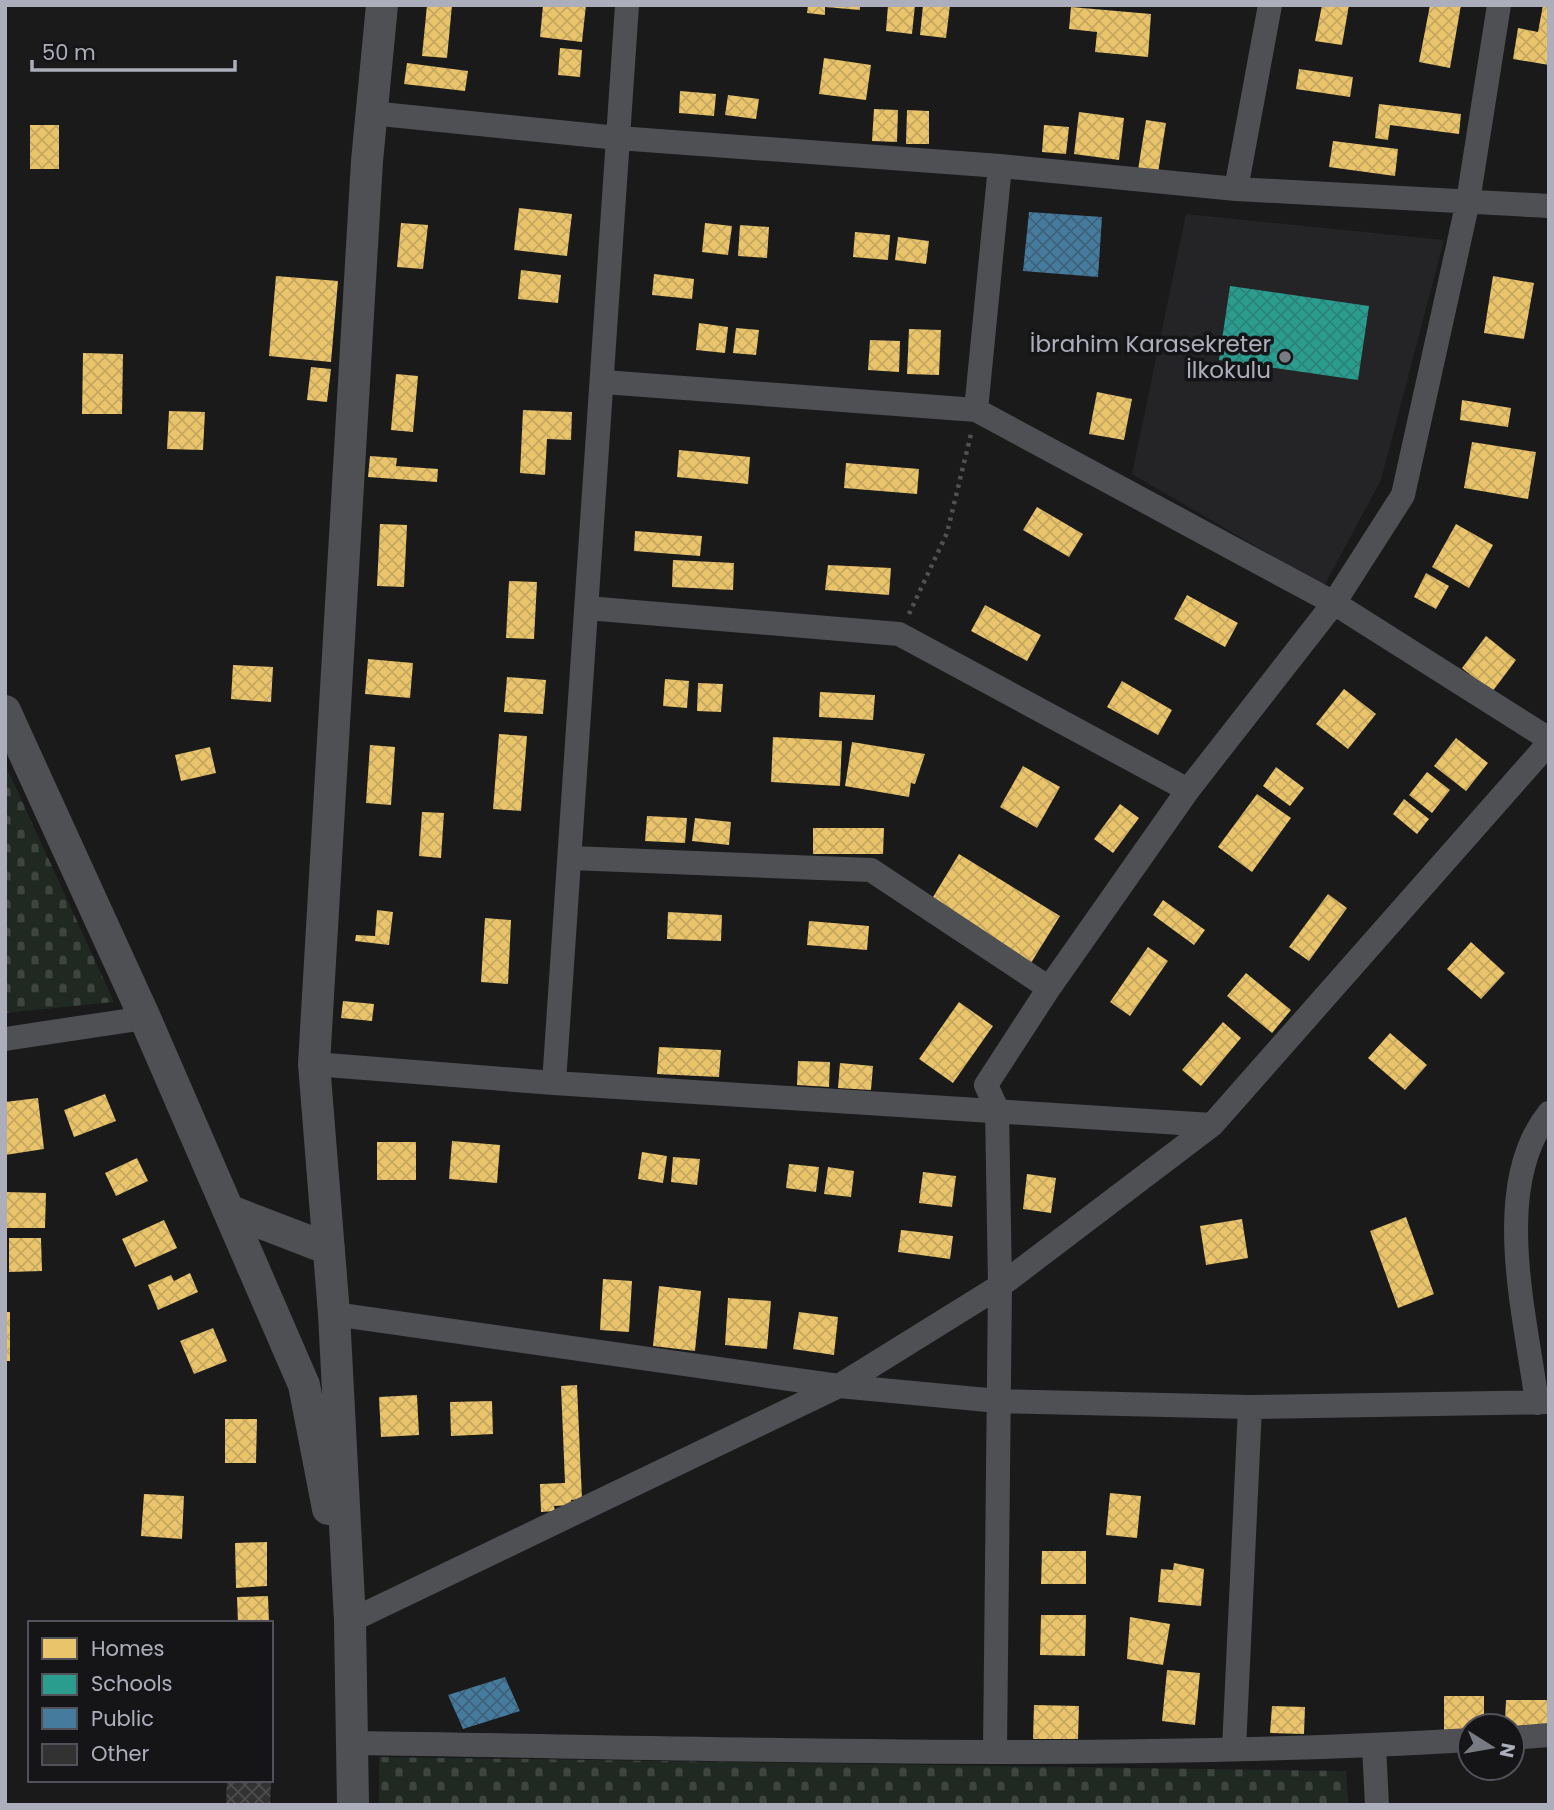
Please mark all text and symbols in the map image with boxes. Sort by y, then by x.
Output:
scale bar [32,28,234,72]
text: 50 m [42,38,96,67]
place label: İbrahim Karasekreter İlkokulu [1030,328,1271,386]
marker: İbrahim Karasekreter İlkokulu [1277,349,1293,365]
legend [28,1621,273,1782]
text: Homes [91,1634,165,1663]
text: Schools [91,1669,173,1698]
text: Public [91,1704,154,1733]
north arrow [1456,1712,1526,1782]
text: Other [91,1739,150,1768]
text: N [1493,1741,1522,1760]

